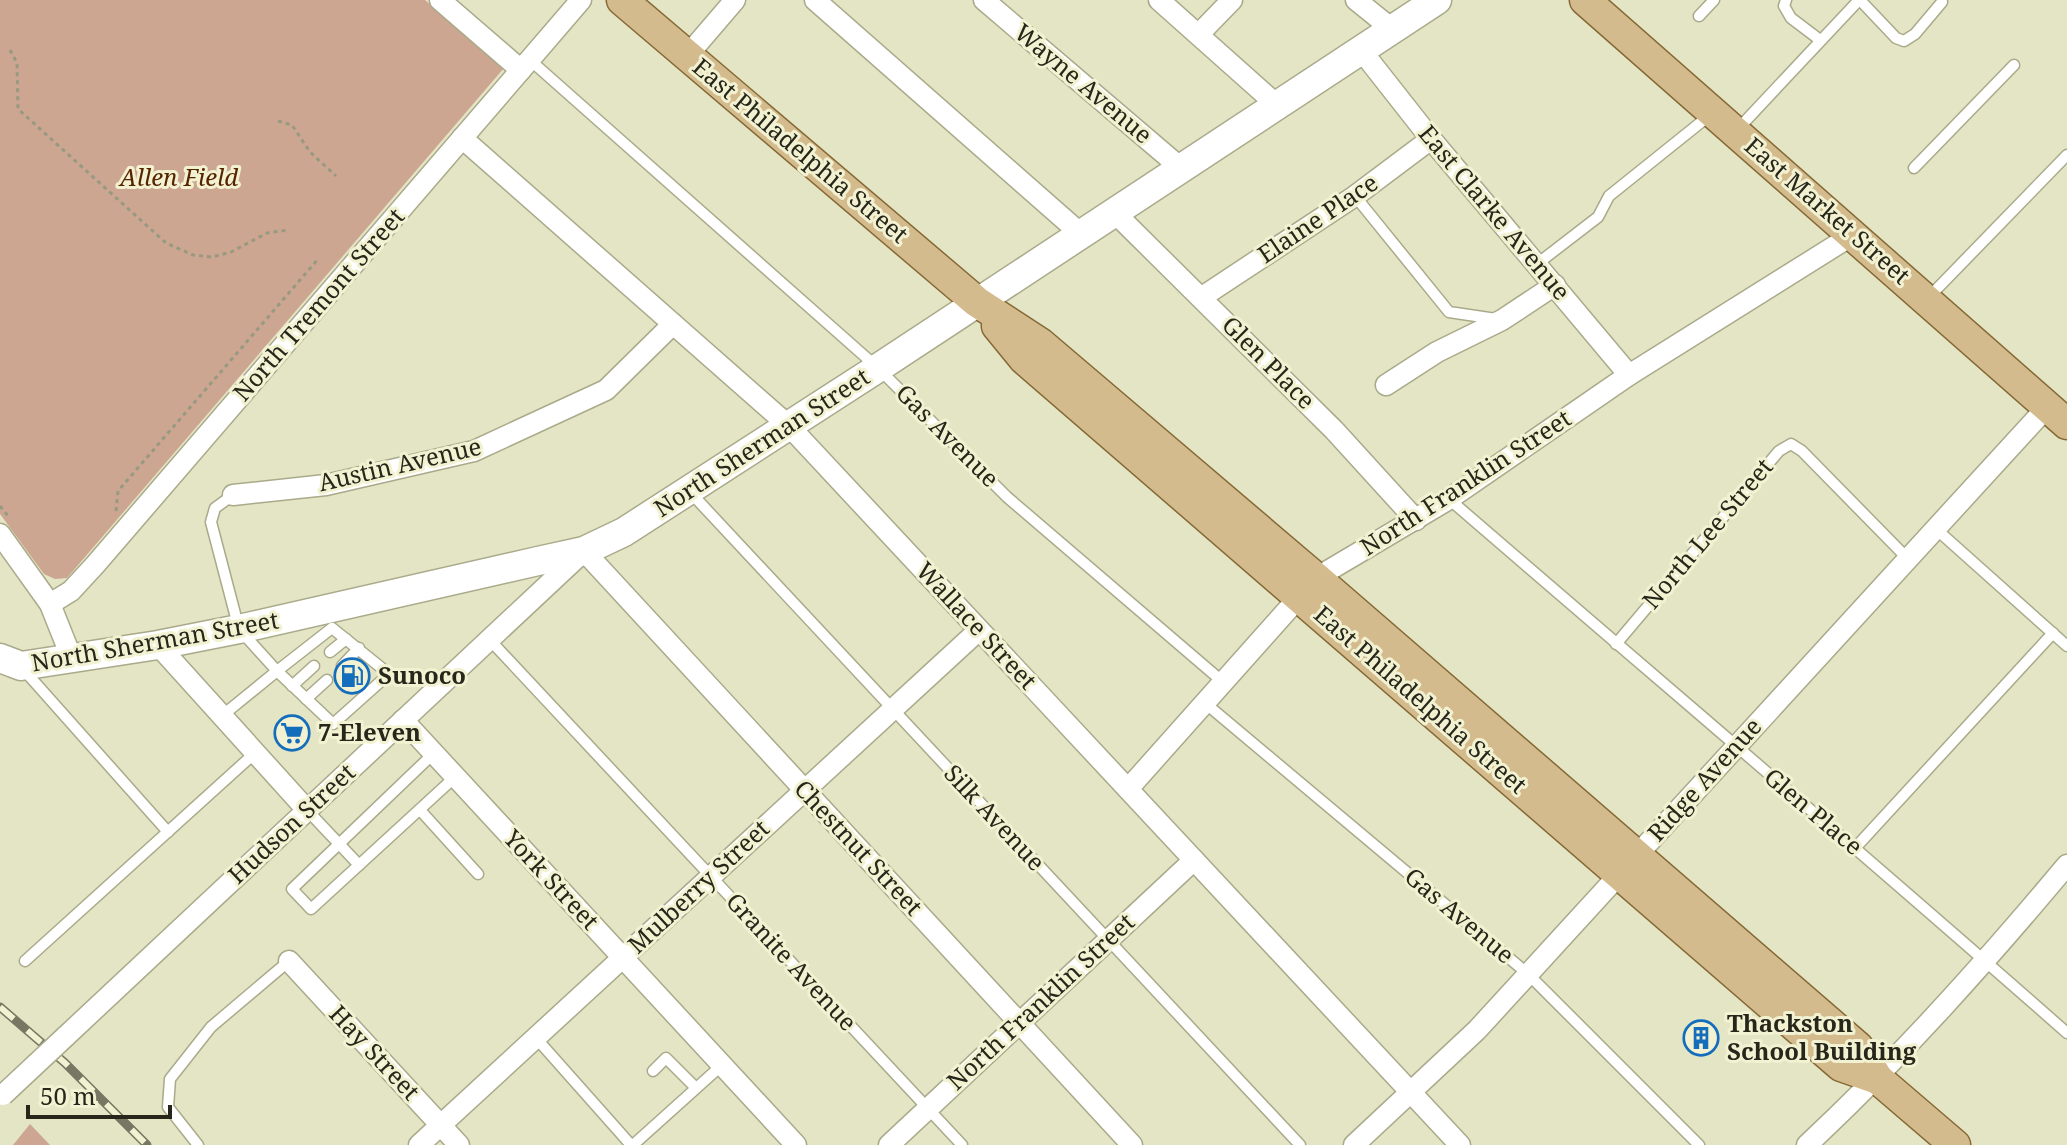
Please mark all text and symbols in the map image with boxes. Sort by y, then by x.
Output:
street label: Wayne Avenue [1008,15,1160,150]
street label: East Philadelphia Street [686,50,916,250]
street label: East Clarke Avenue [1412,117,1578,307]
street label: East Market Street [1738,129,1918,291]
park label: Allen Field [118,160,238,193]
street label: Elaine Place [1251,165,1384,270]
street label: North Tremont Street [225,200,411,408]
street label: Glen Place [1215,308,1323,416]
street label: North Sherman Street [647,360,875,524]
street label: Gas Avenue [889,376,1007,494]
street label: North Franklin Street [1353,401,1577,562]
street label: Austin Avenue [315,429,484,498]
street label: North Lee Street [1634,451,1780,615]
street label: Wallace Street [909,554,1045,696]
street label: East Philadelphia Street [1308,597,1534,800]
street label: North Sherman Street [28,603,281,679]
fuel station icon: Sunoco [333,657,371,695]
place label: Sunoco [378,658,466,691]
street label: Ridge Avenue [1639,710,1768,848]
supermarket icon: 7-Eleven [273,714,311,752]
place label: 7-Eleven [318,715,421,748]
street label: Hudson Street [220,755,362,890]
street label: Silk Avenue [937,757,1053,877]
street label: Glen Place [1758,760,1870,862]
street label: Chestnut Street [788,772,931,922]
street label: Mulberry Street [620,812,776,960]
street label: York Street [496,821,607,936]
street label: Gas Avenue [1398,859,1522,970]
street label: Granite Avenue [719,885,865,1037]
street label: North Franklin Street [939,905,1141,1097]
street label: Hay Street [323,997,428,1107]
place label: Thackston School Building [1727,1006,1917,1067]
building icon: Thackston School Building [1682,1019,1720,1057]
scale bar [28,1069,170,1119]
text: 50 m [40,1079,96,1112]

